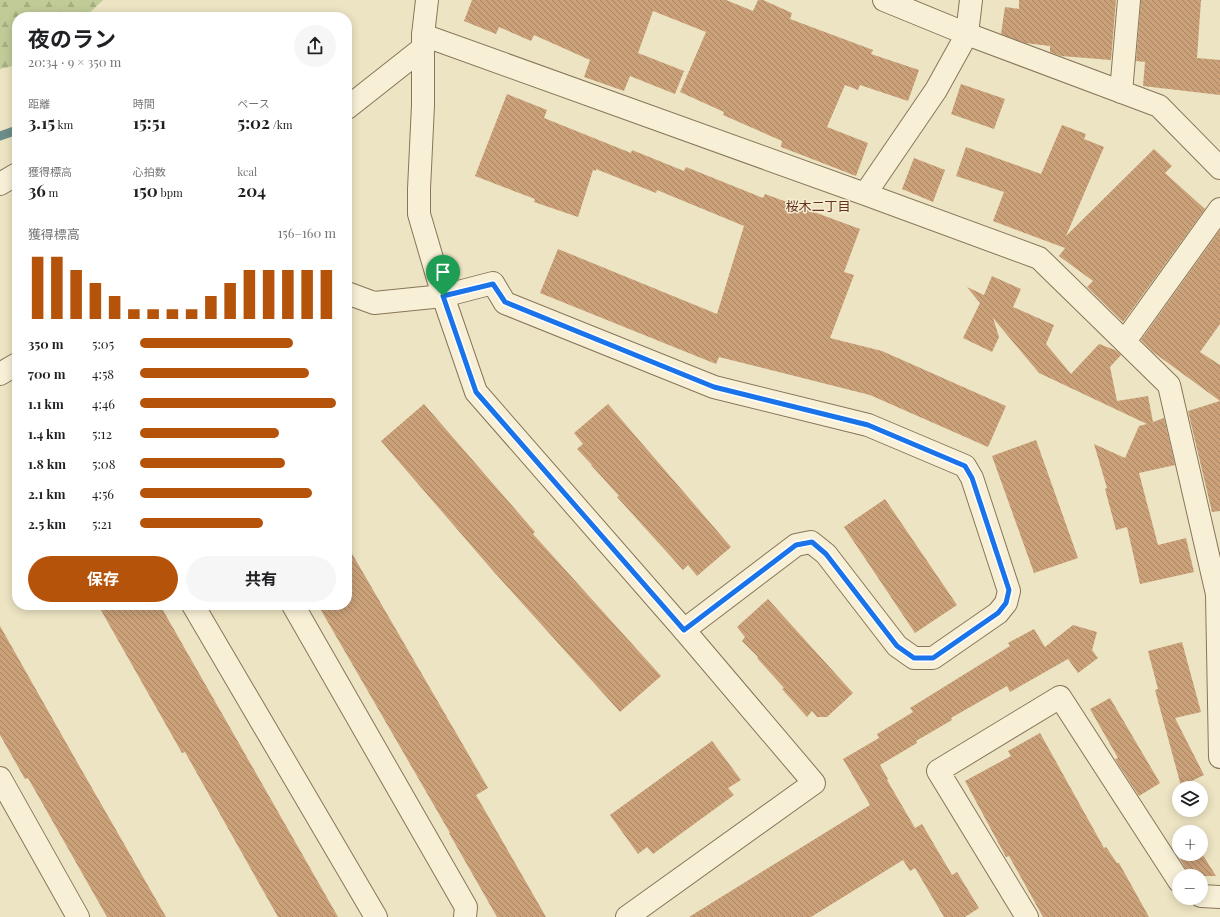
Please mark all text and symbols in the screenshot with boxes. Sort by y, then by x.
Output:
text: 夜のラン [28,23,116,53]
button: share [294,25,336,67]
text: 20:34 · 9 × 350 m [28,53,121,70]
text: 距離 [28,96,50,111]
text: 時間 [133,96,155,111]
text: ペース [237,96,270,111]
text: 3.15 [28,111,55,133]
text: 15:51 [133,111,166,133]
text: 5:02 [237,111,270,133]
text: km [55,117,73,132]
text: /km [270,117,293,132]
text: 獲得標高 [28,164,72,179]
text: 心拍数 [133,164,166,179]
text: kcal [237,164,257,179]
text: 36 [28,179,46,201]
text: 150 [133,179,158,201]
text: 204 [237,179,266,201]
text: m [46,185,58,200]
text: bpm [158,185,183,200]
district label: 桜木二丁目 [785,197,851,214]
text: 156–160 m [278,224,336,241]
text: 獲得標高 [28,225,80,242]
pin [426,255,460,296]
icon: arrive [432,261,454,283]
text: 350 m [28,335,64,352]
text: 5:05 [92,335,114,352]
text: 700 m [28,365,65,382]
text: 4:58 [92,365,114,382]
text: 1.1 km [28,395,64,412]
text: 4:46 [92,395,115,412]
text: 1.4 km [28,425,65,442]
text: 5:12 [92,425,112,442]
text: 1.8 km [28,455,66,472]
text: 5:08 [92,455,115,472]
text: 2.1 km [28,485,66,502]
text: 4:56 [92,485,114,502]
text: 2.5 km [28,515,66,532]
text: 5:21 [92,515,112,532]
button: 保存 [28,556,178,602]
button: 共有 [186,556,336,602]
map controls [1172,781,1208,905]
button: layers [1172,781,1208,817]
button: + [1172,825,1208,861]
button: − [1172,869,1208,905]

